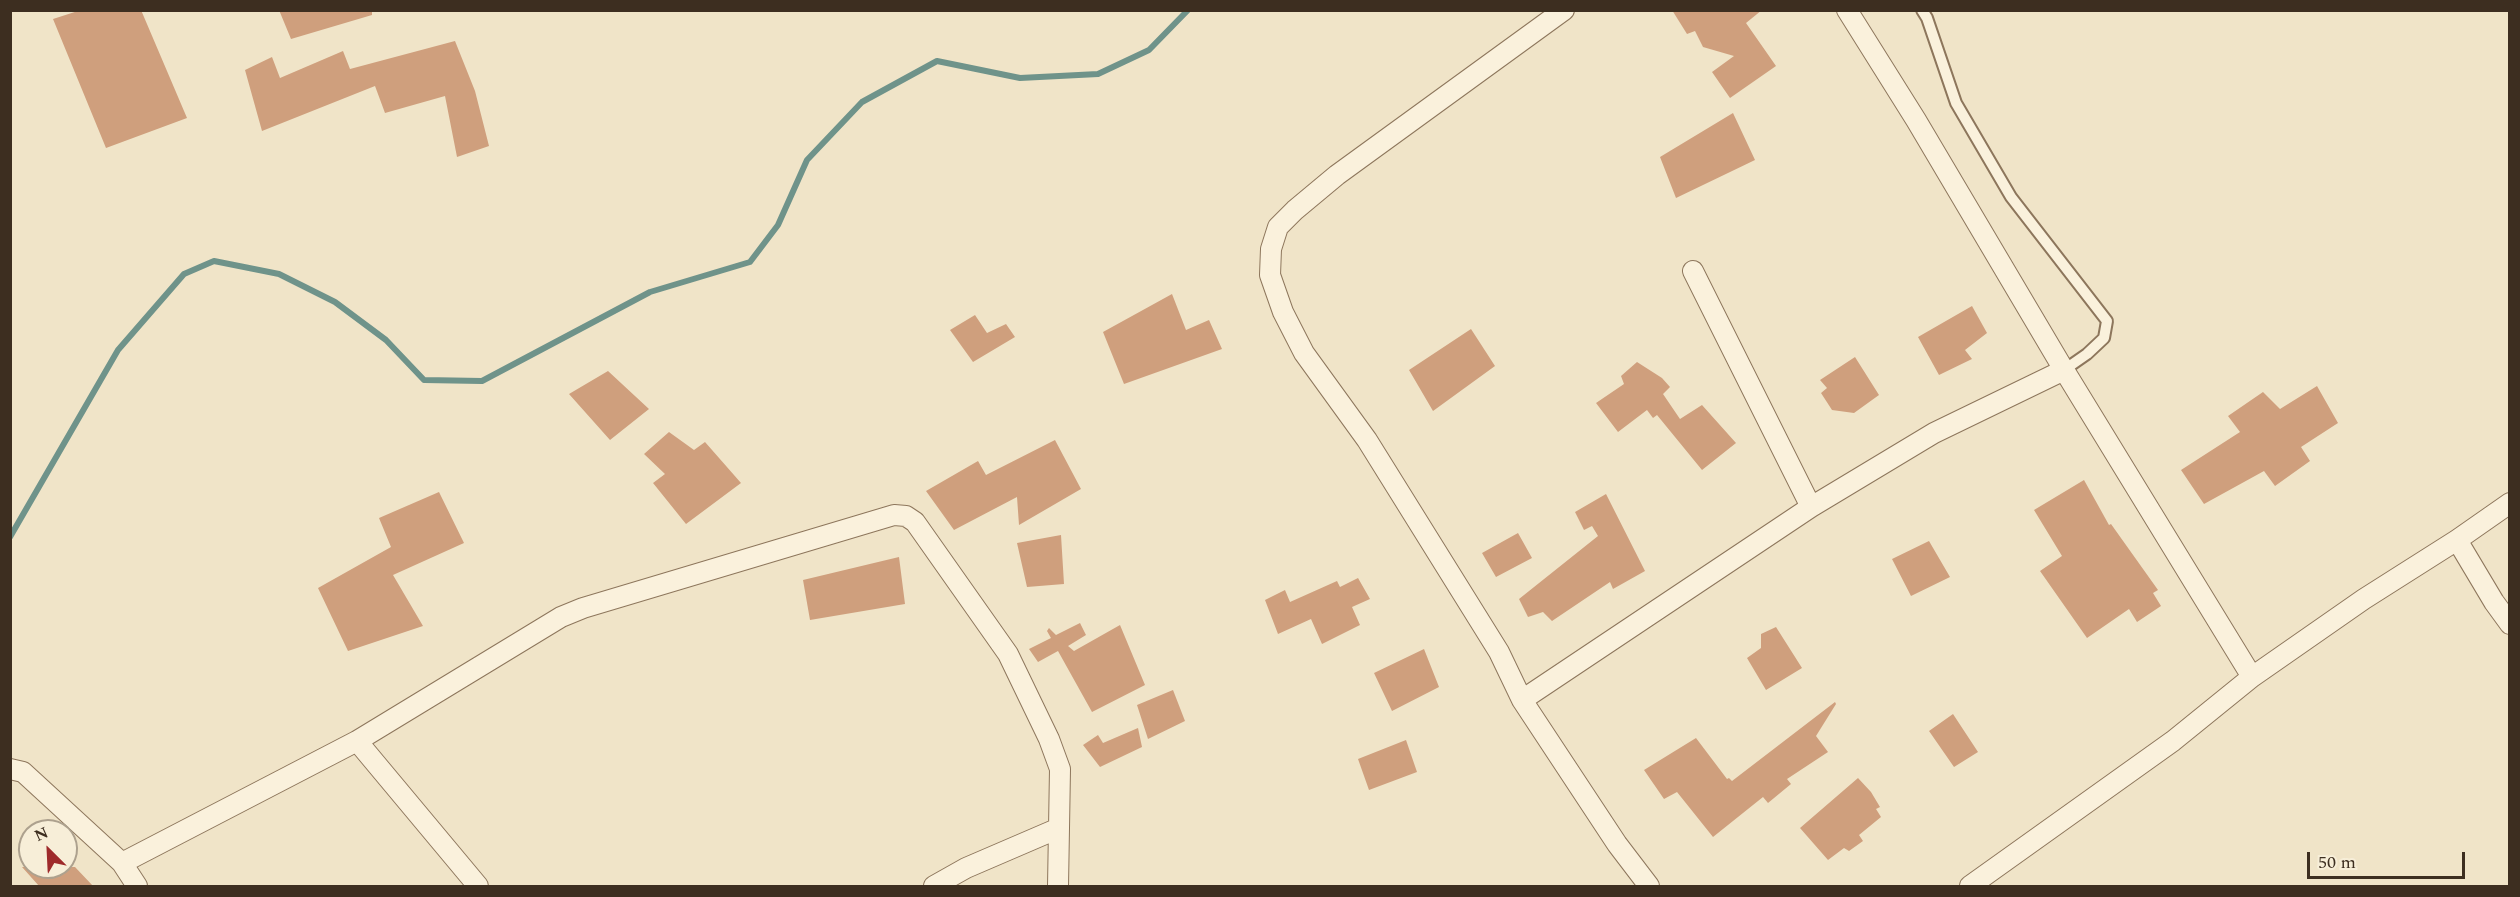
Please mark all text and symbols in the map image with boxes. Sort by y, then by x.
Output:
north arrow [18,819,78,879]
text: N [31,821,52,848]
scale bar [2310,840,2468,878]
text: 50 m [2318,849,2356,876]

